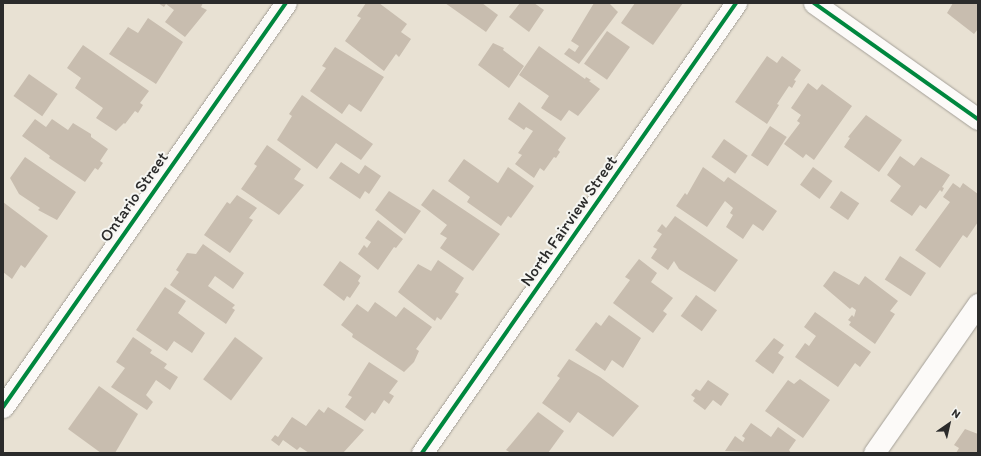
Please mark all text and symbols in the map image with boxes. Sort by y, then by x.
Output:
street label: Ontario Street [95,148,173,246]
street label: North Fairview Street [516,152,622,290]
north arrow [929,404,969,444]
text: N [949,406,963,421]

